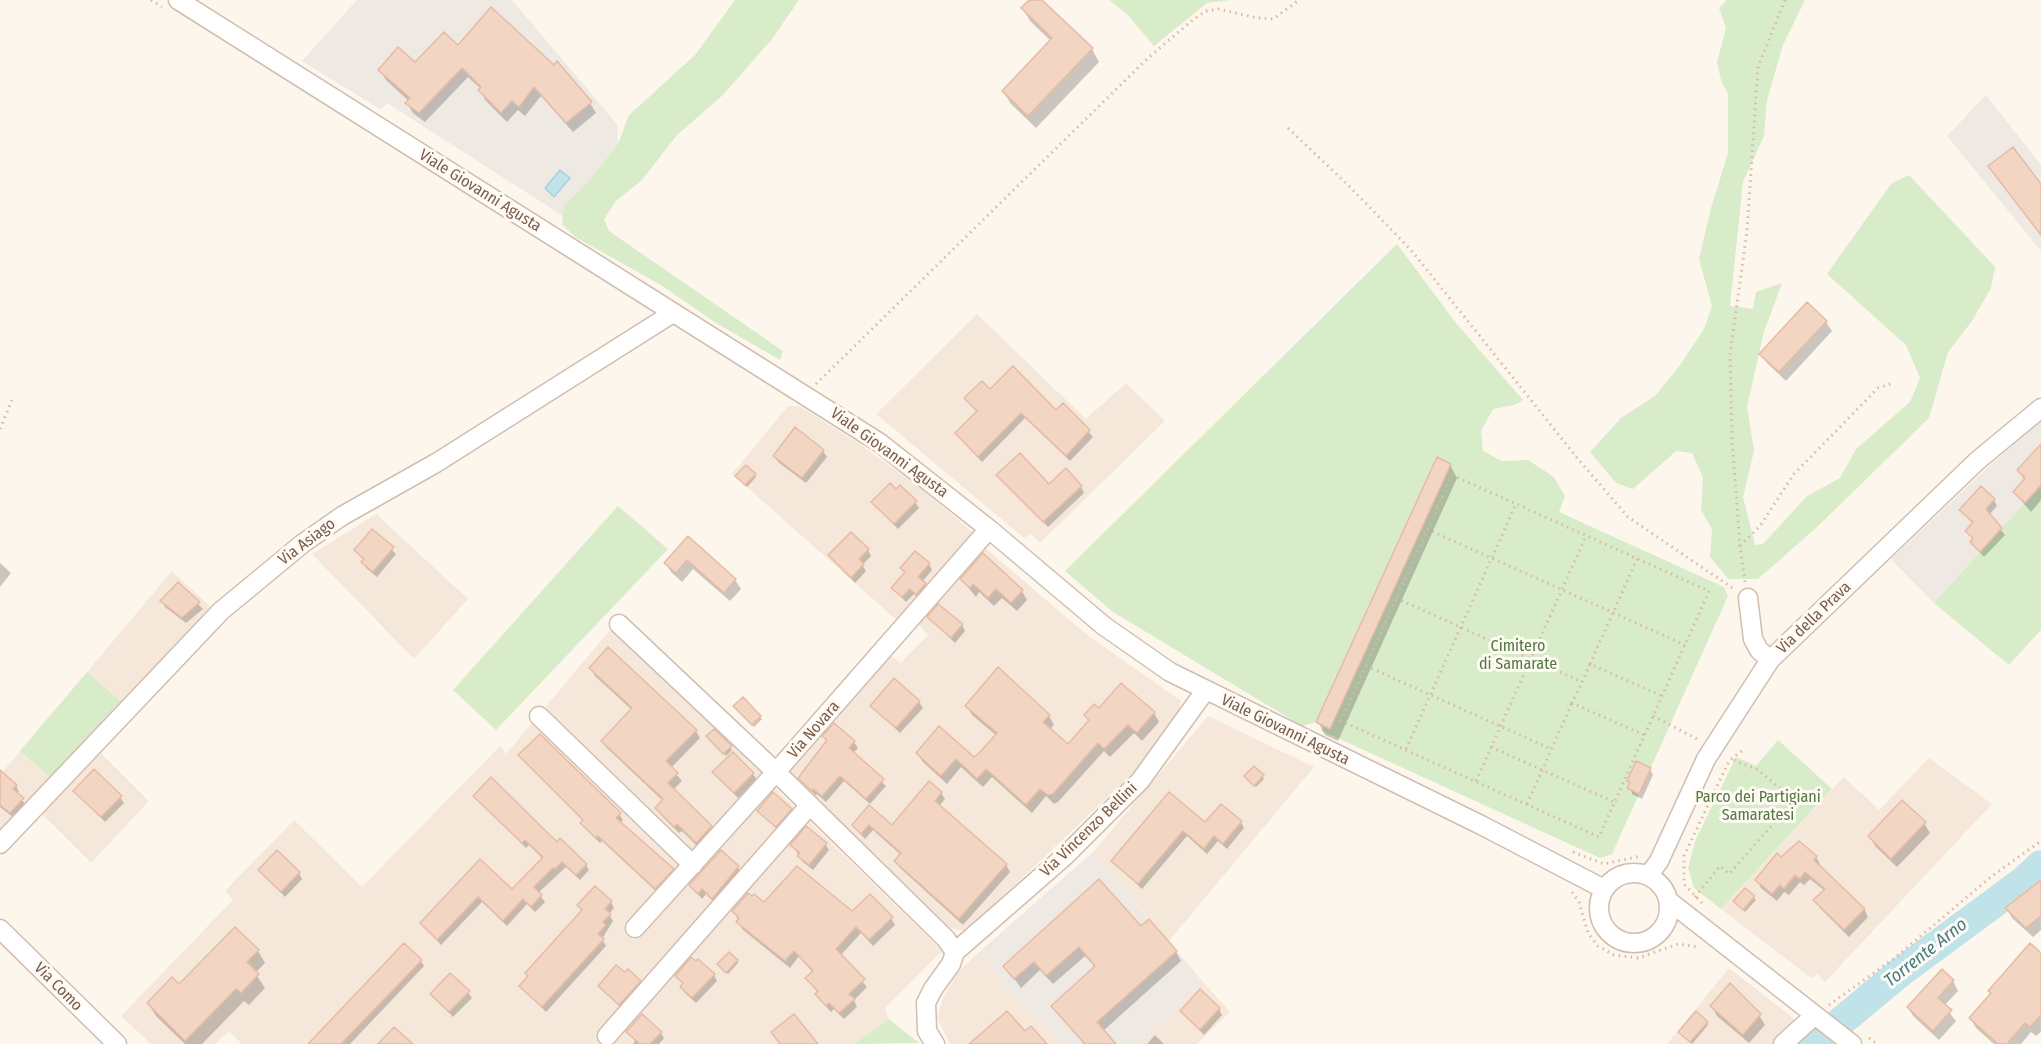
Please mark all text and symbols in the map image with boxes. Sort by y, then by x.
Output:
street label: Viale Giovanni Agusta [415,146,545,236]
street label: Viale Giovanni Agusta [827,404,951,502]
street label: Via Asiago [275,514,339,570]
street label: Via della Prava [1773,578,1855,658]
park label: Cimitero di Samarate [1479,637,1557,675]
street label: Viale Giovanni Agusta [1218,691,1352,769]
street label: Via Novara [784,697,844,763]
street label: Via Vincenzo Bellini [1037,779,1141,881]
park label: Parco dei Partigiani Samaratesi [1695,788,1821,826]
water label: Torrente Arno [1880,914,1972,992]
street label: Via Como [30,959,86,1015]

